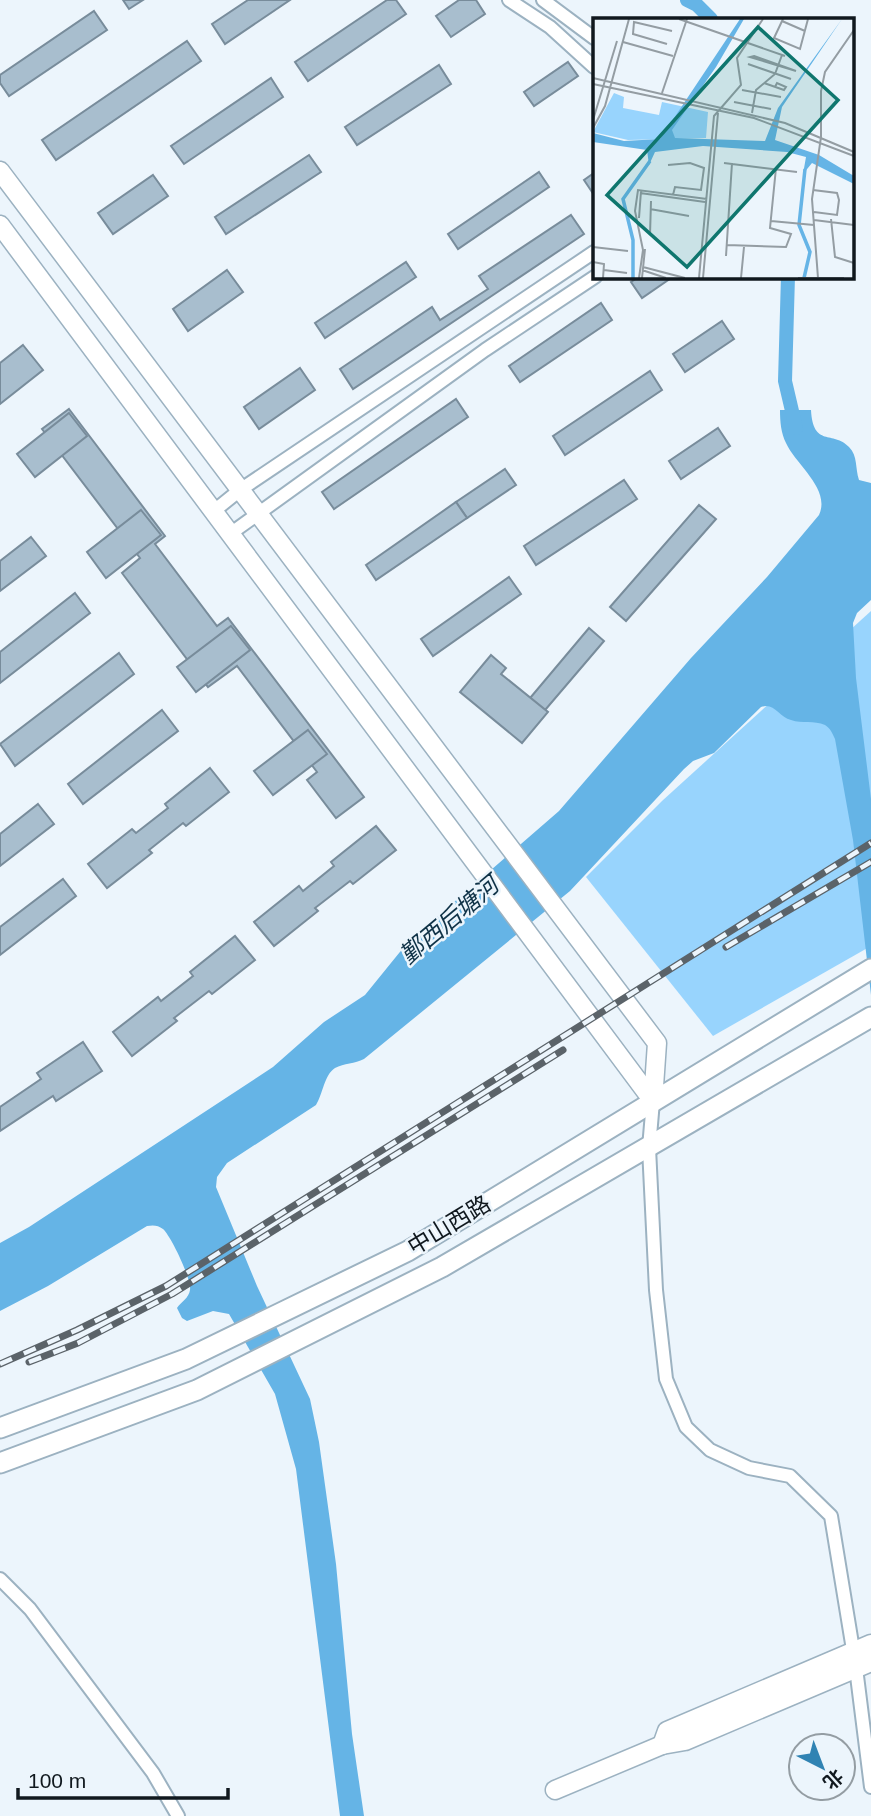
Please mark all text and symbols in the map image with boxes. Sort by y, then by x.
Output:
inset map [593,18,854,278]
water label: 鄞西后塘河 [394,869,507,969]
street label: 中山西路 [403,1190,495,1260]
north arrow [787,1732,857,1802]
scale bar [18,1756,228,1800]
text: 北 [819,1765,847,1793]
text: 100 m [28,1769,86,1792]

